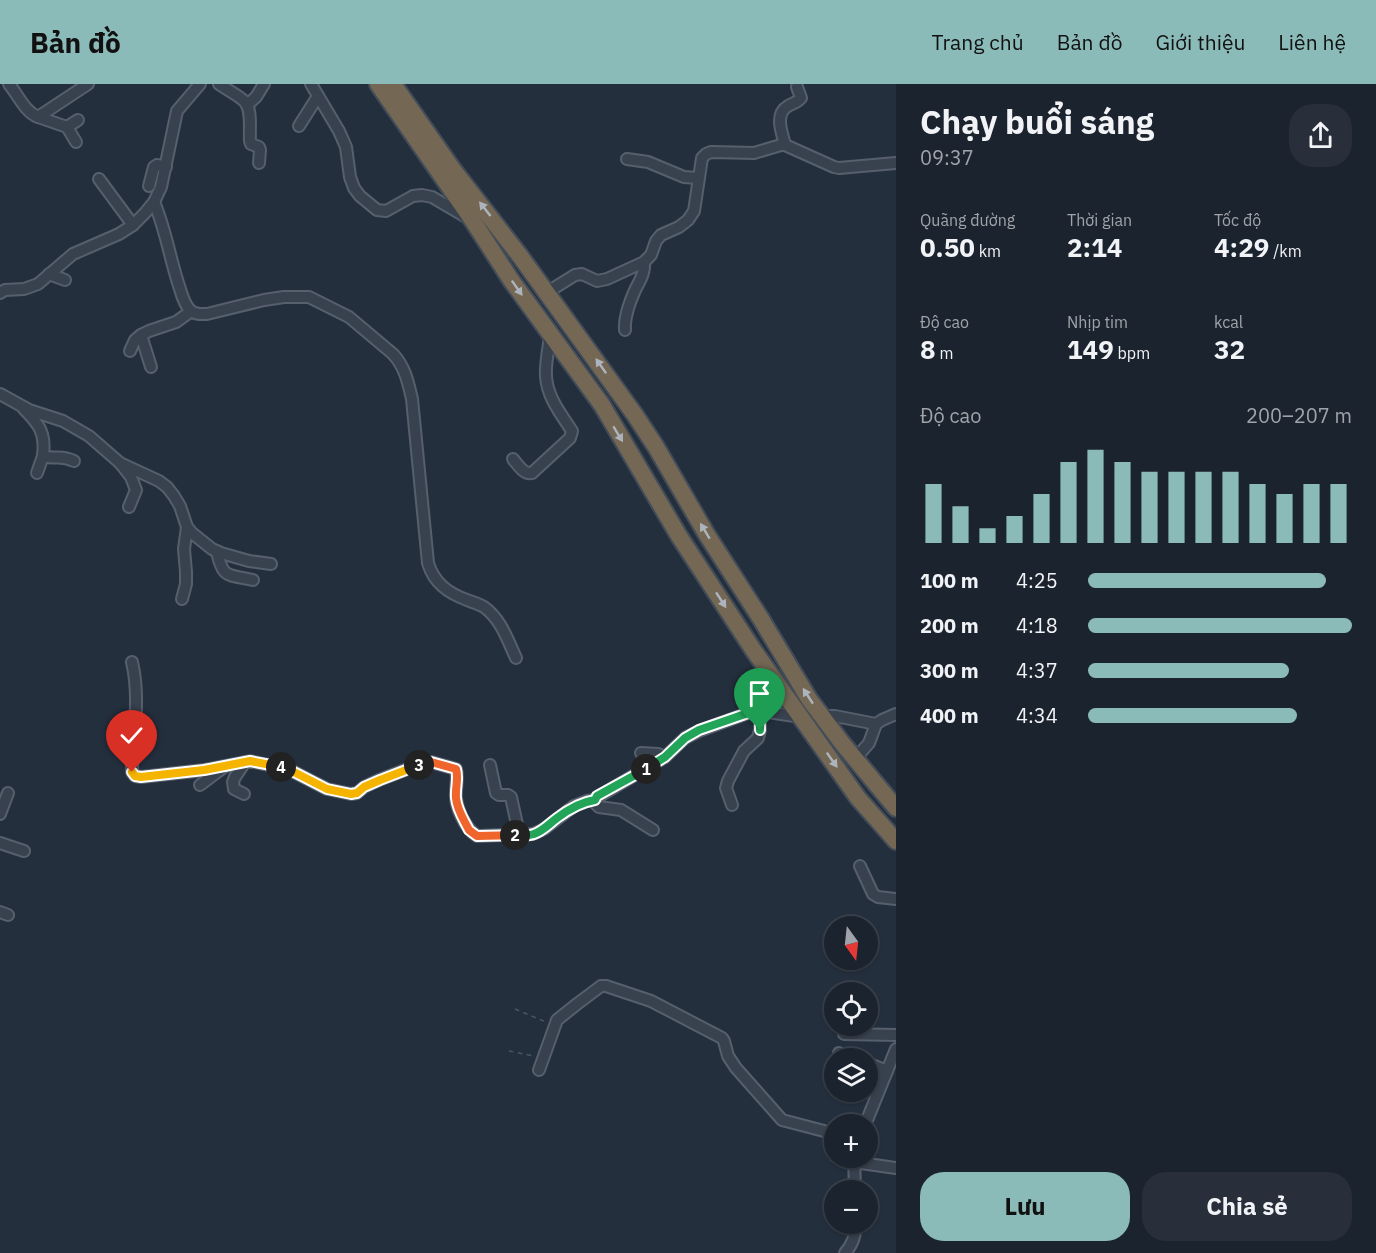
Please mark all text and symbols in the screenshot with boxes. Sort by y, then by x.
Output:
text: Bản đồ [30,24,121,61]
text: Trang chủ [931,28,1024,56]
text: Bản đồ [1057,28,1123,56]
text: Giới thiệu [1156,28,1245,56]
text: Liên hệ [1278,28,1346,56]
text: Chạy buổi sáng [920,100,1154,143]
button: share [1289,104,1352,167]
text: 09:37 [920,144,974,171]
one-way arrow [479,202,491,217]
text: Quãng đường [920,210,1015,230]
text: Thời gian [1067,210,1132,230]
text: Tốc độ [1214,210,1261,230]
text: 0.50 [920,230,975,264]
text: 2:14 [1067,230,1122,264]
text: 4:29 [1214,230,1269,264]
text: km [975,241,1001,261]
text: /km [1269,241,1302,261]
one-way arrow [511,279,523,295]
text: Độ cao [920,312,969,332]
text: Nhịp tim [1067,312,1128,332]
text: kcal [1214,312,1243,332]
text: 8 [920,332,936,366]
text: 149 [1067,332,1114,366]
text: 32 [1214,332,1245,366]
text: m [936,343,953,363]
text: bpm [1114,343,1150,363]
one-way arrow [596,358,607,374]
text: Độ cao [920,402,981,429]
text: 200–207 m [1246,402,1352,429]
one-way arrow [613,426,624,442]
one-way arrow [699,523,710,539]
text: 100 m [920,567,979,594]
text: 4:25 [1016,567,1058,594]
one-way arrow [715,591,727,607]
text: 200 m [920,612,979,639]
text: 4:18 [1016,612,1058,639]
text: 300 m [920,657,979,684]
text: 4:37 [1016,657,1058,684]
pin [734,668,785,730]
icon: arrive [743,677,776,710]
one-way arrow [803,688,814,704]
text: 400 m [920,702,979,729]
text: 4:34 [1016,702,1058,729]
pin [106,710,157,772]
icon: check [115,719,148,752]
pin: 3 [404,750,434,780]
pin: 4 [266,752,296,782]
one-way arrow [826,752,838,768]
pin: 1 [631,754,661,784]
text: 3 [414,755,424,775]
text: 4 [276,757,286,777]
text: 1 [641,759,651,779]
pin: 2 [500,820,530,850]
text: 2 [510,825,520,845]
north arrow [824,916,878,970]
map controls [824,916,878,1234]
button: locate [824,982,878,1036]
button: layers [824,1048,878,1102]
button: + [824,1114,878,1168]
button: Lưu [920,1172,1130,1241]
button: Chia sẻ [1142,1172,1352,1241]
button: − [824,1180,878,1234]

